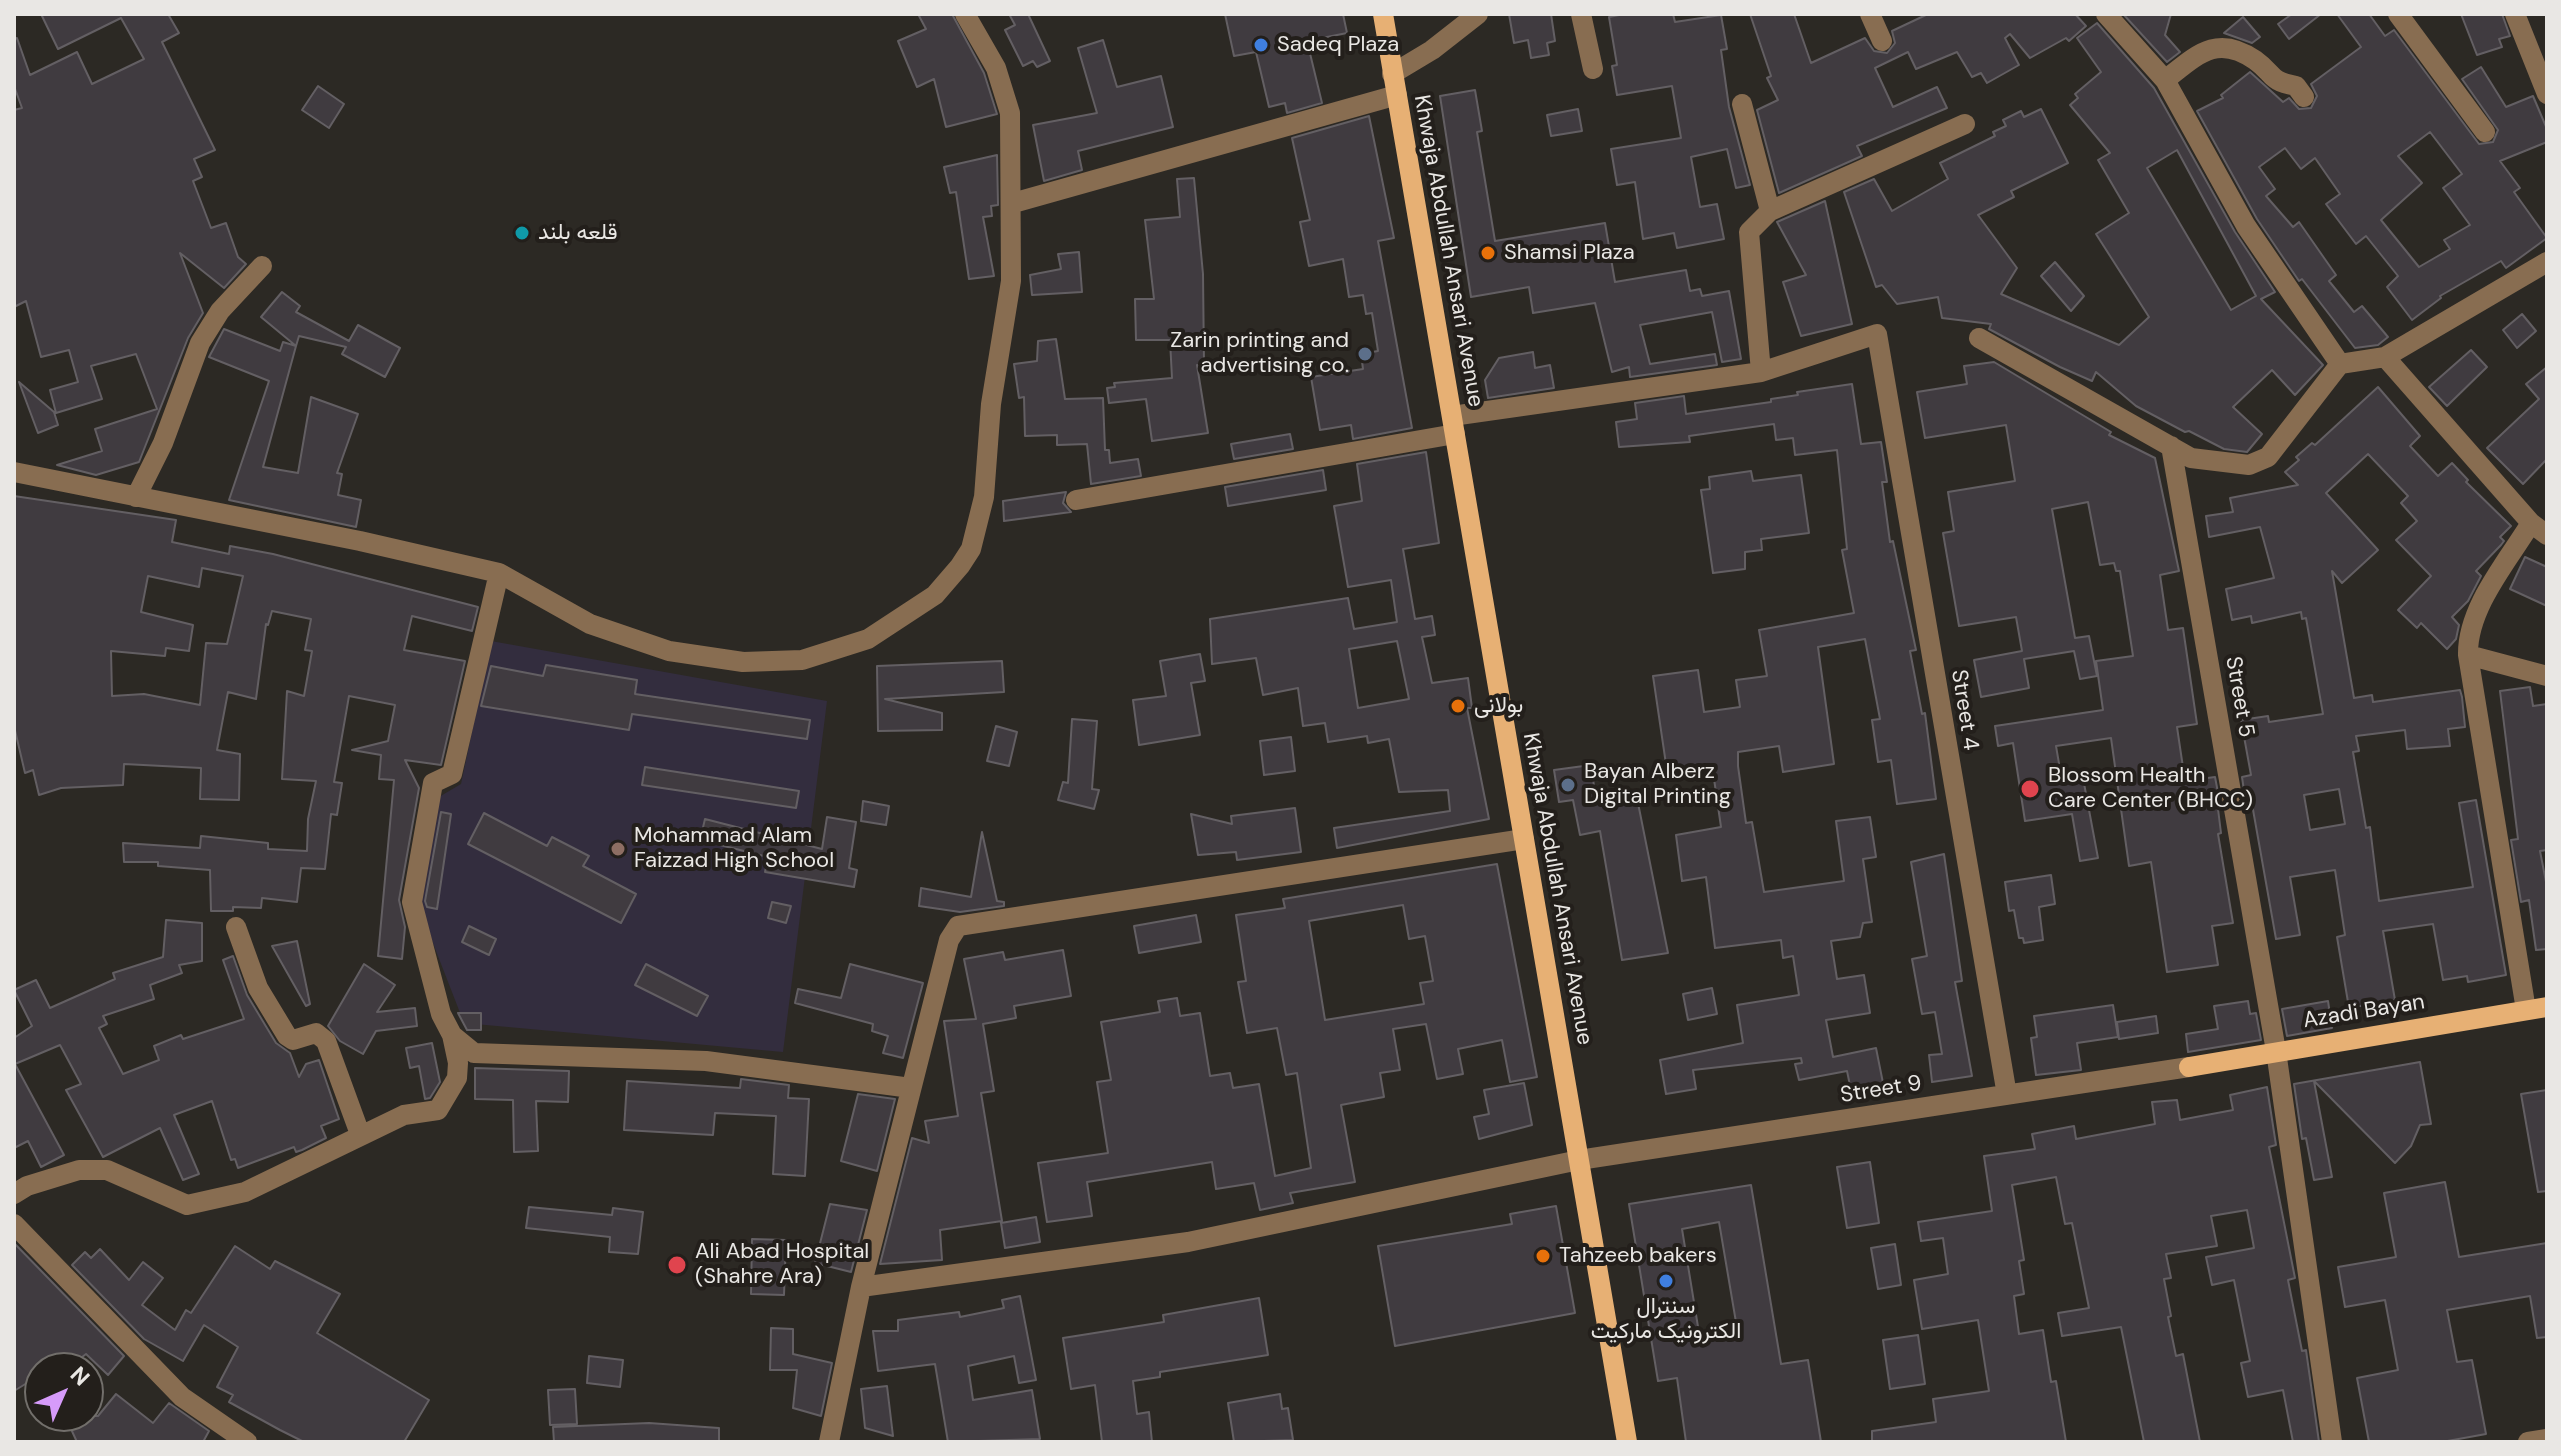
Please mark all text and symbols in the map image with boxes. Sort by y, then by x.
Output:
place label: Sadeq Plaza [1277,32,1399,58]
marker: Sadeq Plaza [1252,36,1270,54]
street label: Khwaja Abdullah Ansari Avenue [1408,93,1488,409]
place label: قلعه بلند [538,220,617,246]
marker: قلعه بلند [513,224,531,242]
place label: Shamsi Plaza [1504,240,1635,266]
marker: Shamsi Plaza [1479,244,1497,262]
place label: Zarin printing and advertising co. [1170,328,1349,380]
marker: Zarin printing and advertising co. [1356,345,1374,363]
street label: Street 5 [2219,655,2259,739]
street label: Street 4 [1945,668,1983,752]
place label: بولانی [1474,693,1523,719]
marker: بولانی [1449,697,1467,715]
street label: Khwaja Abdullah Ansari Avenue [1517,731,1597,1047]
place label: Bayan Alberz Digital Printing [1584,759,1731,810]
place label: Blossom Health Care Center (BHCC) [2048,763,2253,814]
marker: Bayan Alberz Digital Printing [1559,776,1577,794]
marker: Blossom Health Care Center (BHCC) [2019,778,2041,800]
place label: Mohammad Alam Faizzad High School [634,823,834,874]
marker: Mohammad Alam Faizzad High School [609,840,627,858]
street label: Azadi Bayan [2301,989,2427,1035]
street label: Street 9 [1838,1071,1924,1109]
place label: Ali Abad Hospital (Shahre Ara) [695,1239,869,1290]
place label: Tahzeeb bakers [1559,1243,1717,1269]
marker: Tahzeeb bakers [1534,1247,1552,1265]
marker: Ali Abad Hospital (Shahre Ara) [666,1254,688,1276]
marker: سنترال الکترونیک مارکیت [1657,1272,1675,1290]
place label: سنترال الکترونیک مارکیت [1591,1294,1741,1346]
north arrow [24,1352,104,1432]
text: N [64,1360,96,1392]

